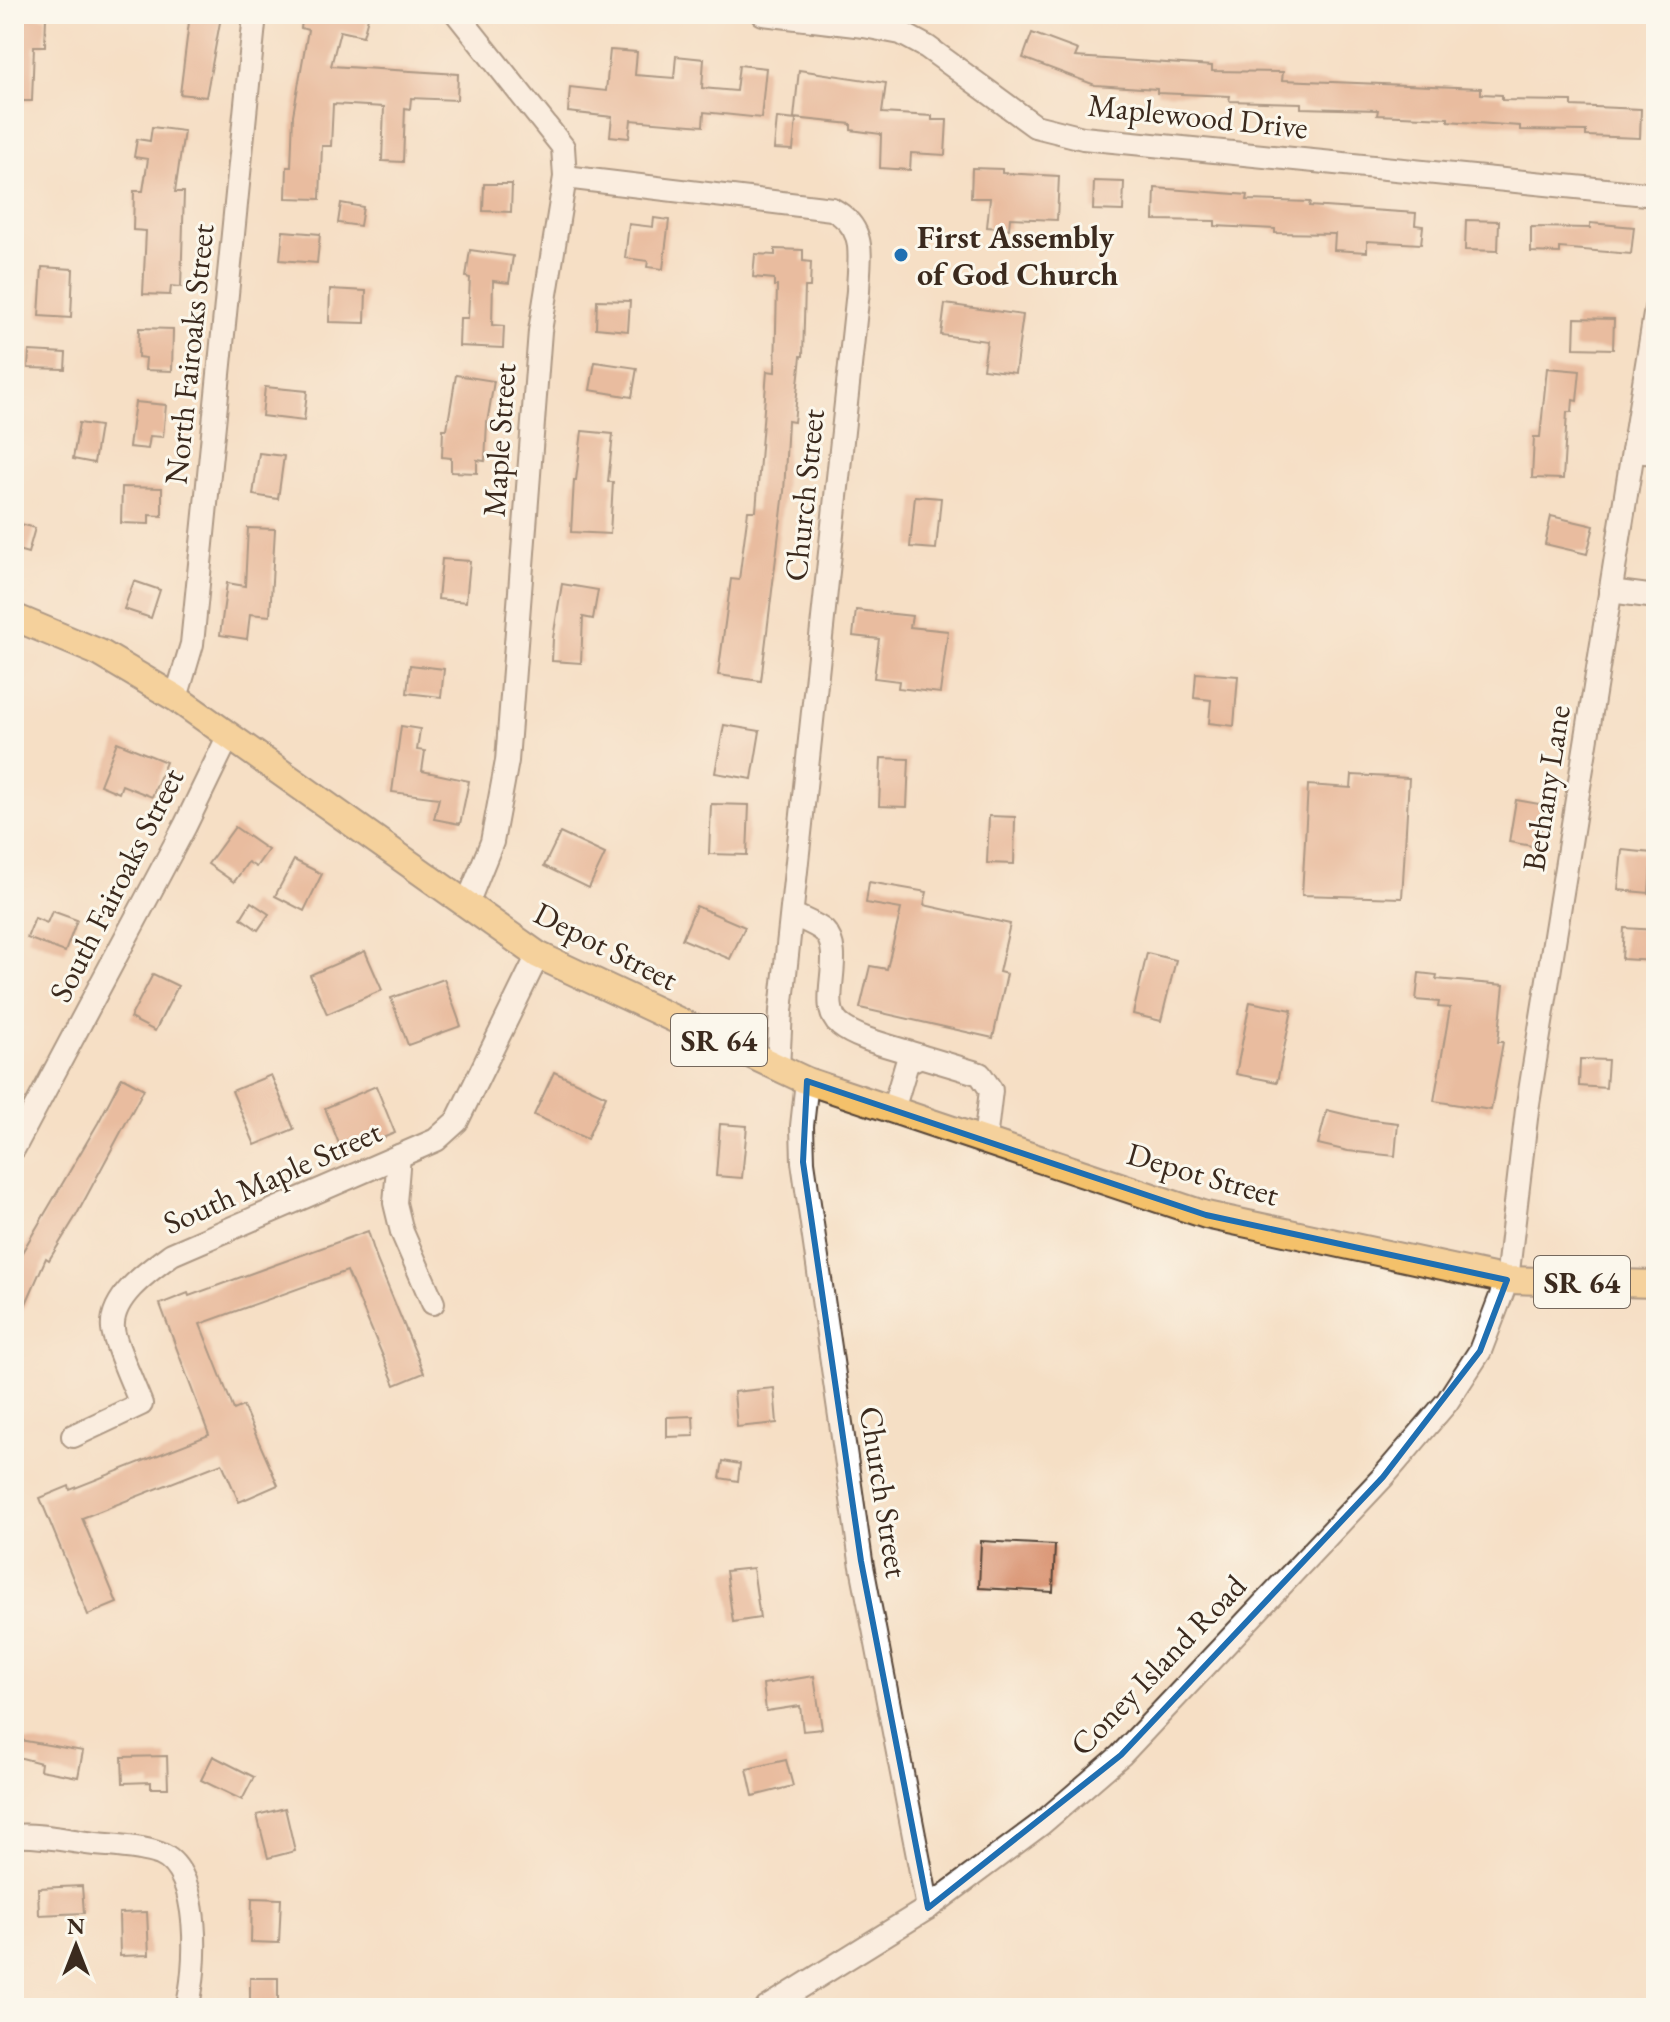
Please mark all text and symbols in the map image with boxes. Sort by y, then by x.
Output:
street label: Maplewood Drive [1086,84,1310,148]
place label: First Assembly of God Church [917,216,1119,295]
street label: North Fairoaks Street [154,222,224,486]
marker: First Assembly of God Church [892,246,910,264]
street label: Maple Street [473,362,525,518]
street label: Church Street [774,407,834,583]
street label: Bethany Lane [1512,702,1580,874]
street label: South Fairoaks Street [39,761,193,1009]
street label: Depot Street [527,892,685,1000]
road number: SR 64 [671,1014,767,1066]
street label: South Maple Street [156,1110,388,1244]
street label: Depot Street [1122,1132,1284,1216]
road number: SR 64 [1534,1256,1630,1308]
street label: Church Street [850,1403,918,1581]
street label: Coney Island Road [1061,1565,1256,1765]
north arrow [36,1906,116,1986]
text: N [67,1912,85,1941]

